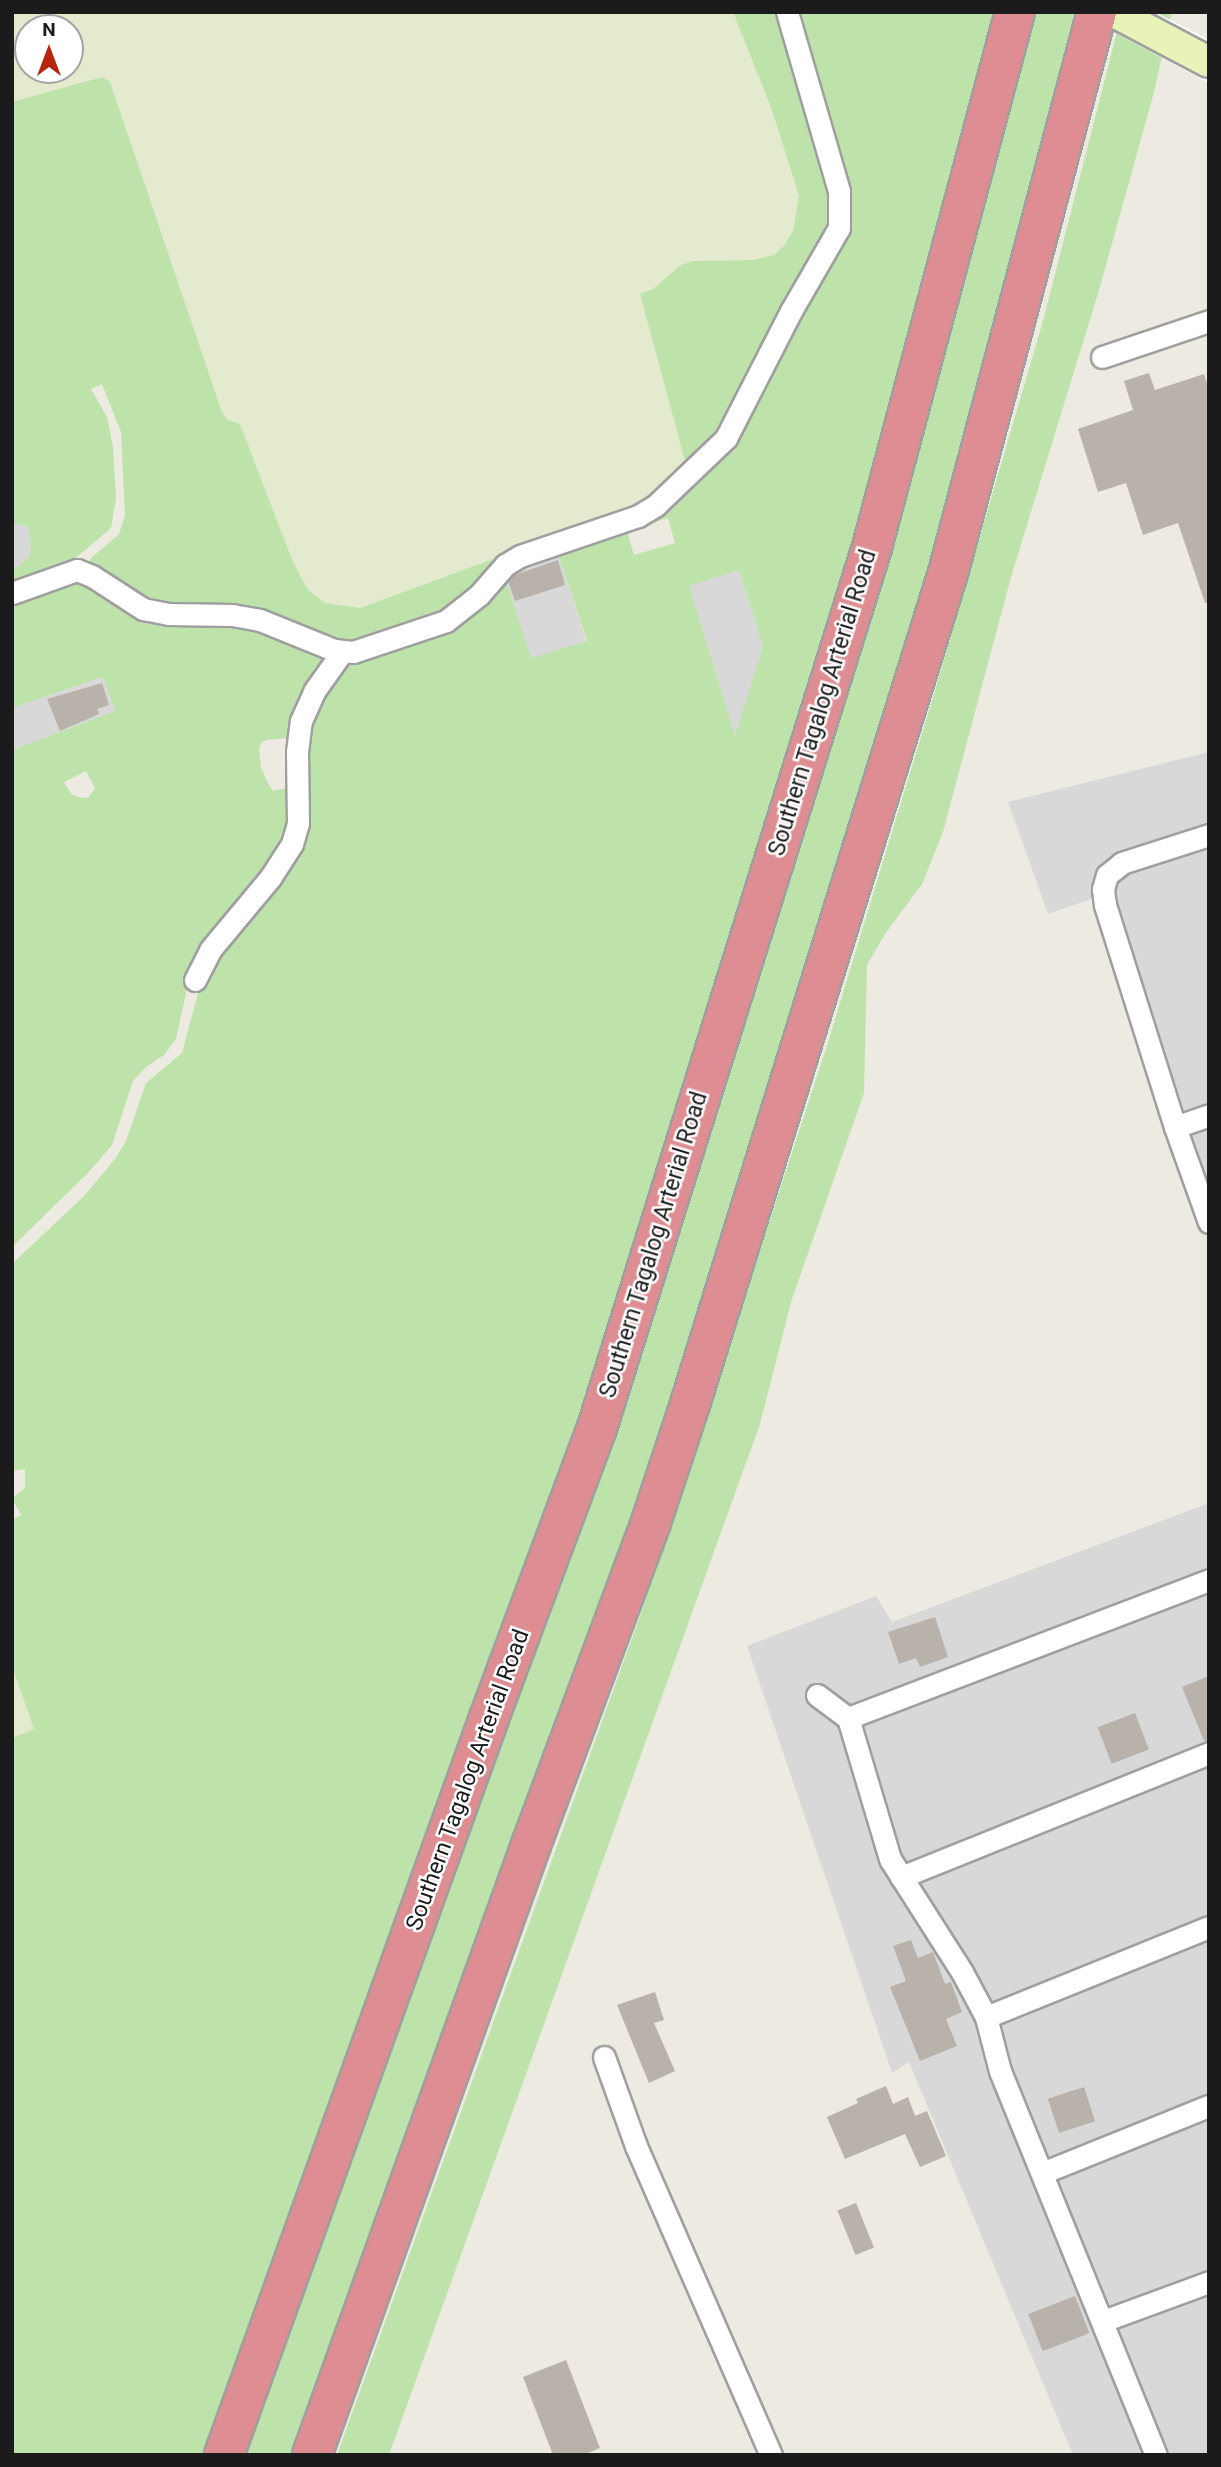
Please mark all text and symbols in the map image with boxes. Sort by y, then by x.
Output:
north arrow [14,14,84,84]
text: N [42,18,56,41]
street label: Southern Tagalog Arterial Road [763,547,883,859]
street label: Southern Tagalog Arterial Road [594,1089,714,1401]
street label: Southern Tagalog Arterial Road [401,1625,535,1935]

